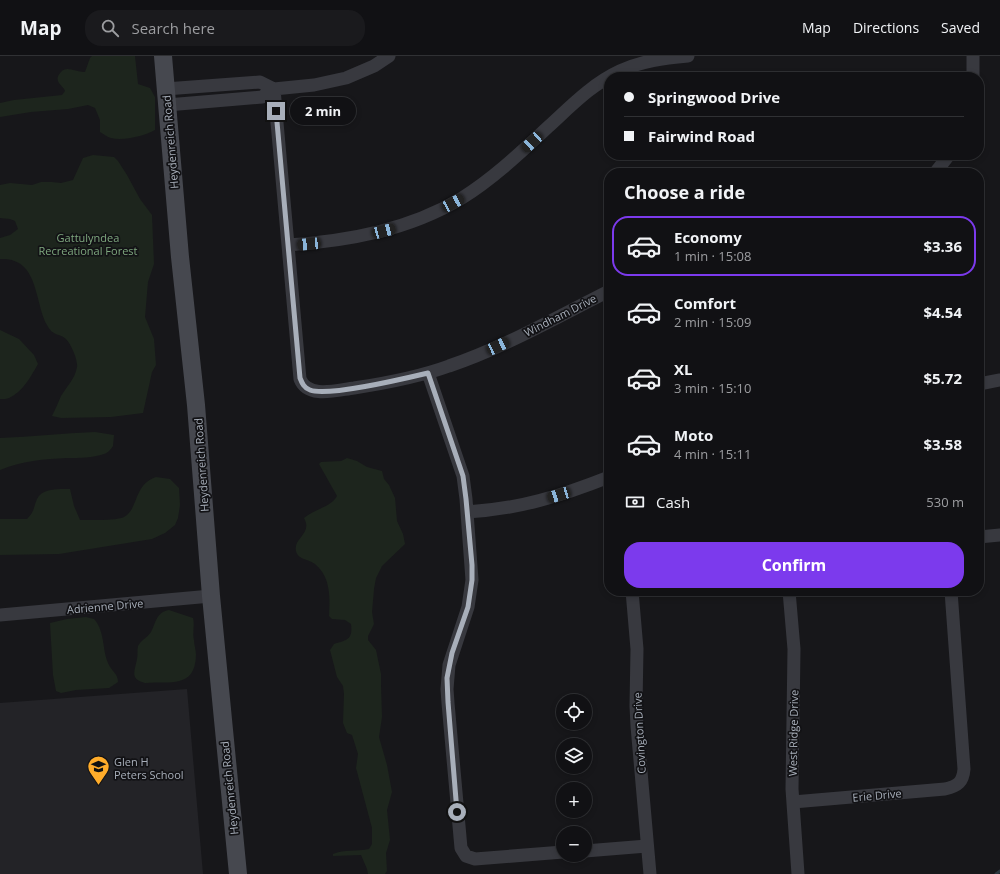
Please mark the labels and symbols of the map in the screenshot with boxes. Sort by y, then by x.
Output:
street label: Heydenreich Road [158,95,182,189]
callout: 2 min [290,97,356,125]
route end [267,102,285,120]
car [519,129,545,155]
car [440,192,466,214]
car [371,222,397,240]
park label: Gattulyndea Recreational Forest [39,230,138,258]
car [297,237,321,251]
street label: Windham Drive [521,290,599,340]
car [485,335,511,357]
street label: Heydenreich Road [190,418,212,512]
car [546,486,572,504]
street label: Adrienne Drive [66,595,144,617]
street label: West Ridge Drive [785,690,801,776]
street label: Covington Drive [629,692,649,774]
street label: Heydenreich Road [217,740,241,836]
school or university icon: Glen H Peters School [85,754,111,787]
place label: Glen H Peters School [114,754,184,782]
street label: Erie Drive [852,785,902,805]
route start [448,803,466,821]

